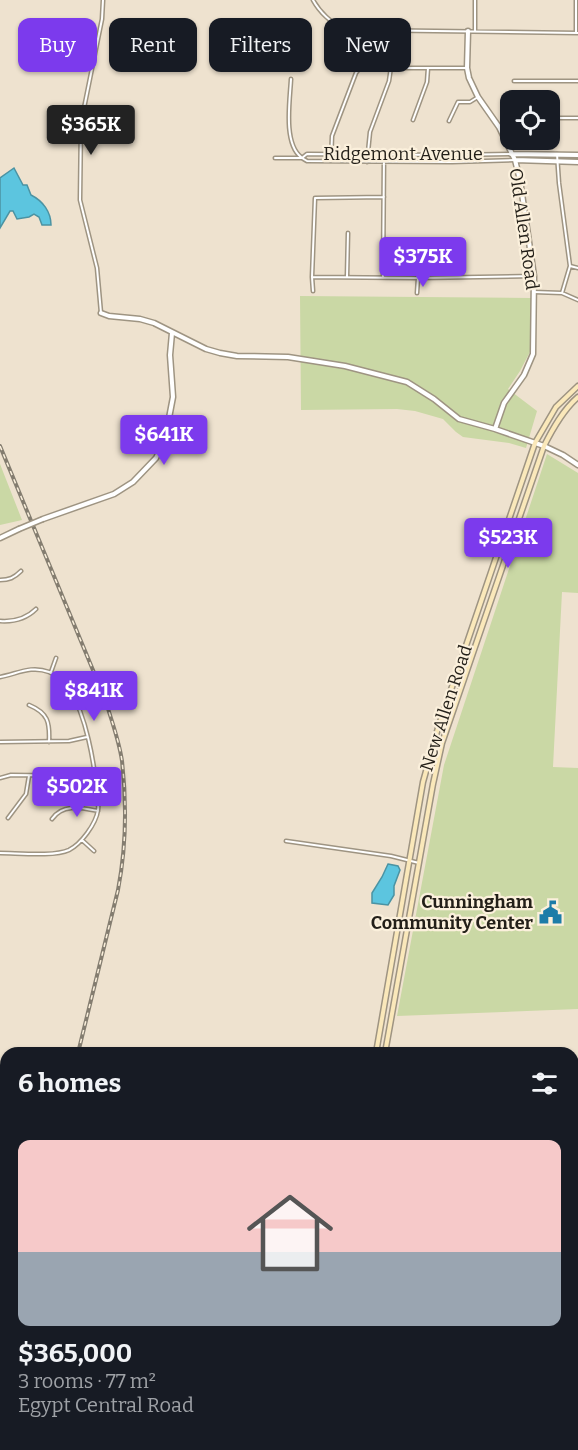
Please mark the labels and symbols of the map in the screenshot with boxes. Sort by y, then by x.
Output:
pin: $365K [49,105,133,156]
street label: Ridgemont Avenue [323,143,483,165]
street label: Old Allen Road [505,167,543,292]
pin: $375K [381,237,465,288]
pin: $641K [122,415,206,466]
pin: $523K [466,518,550,569]
street label: New Allen Road [415,642,477,774]
pin: $841K [52,671,136,722]
pin: $502K [35,767,119,818]
place label: Cunningham Community Center [371,891,534,934]
public building icon: Cunningham Community Center [538,899,564,925]

